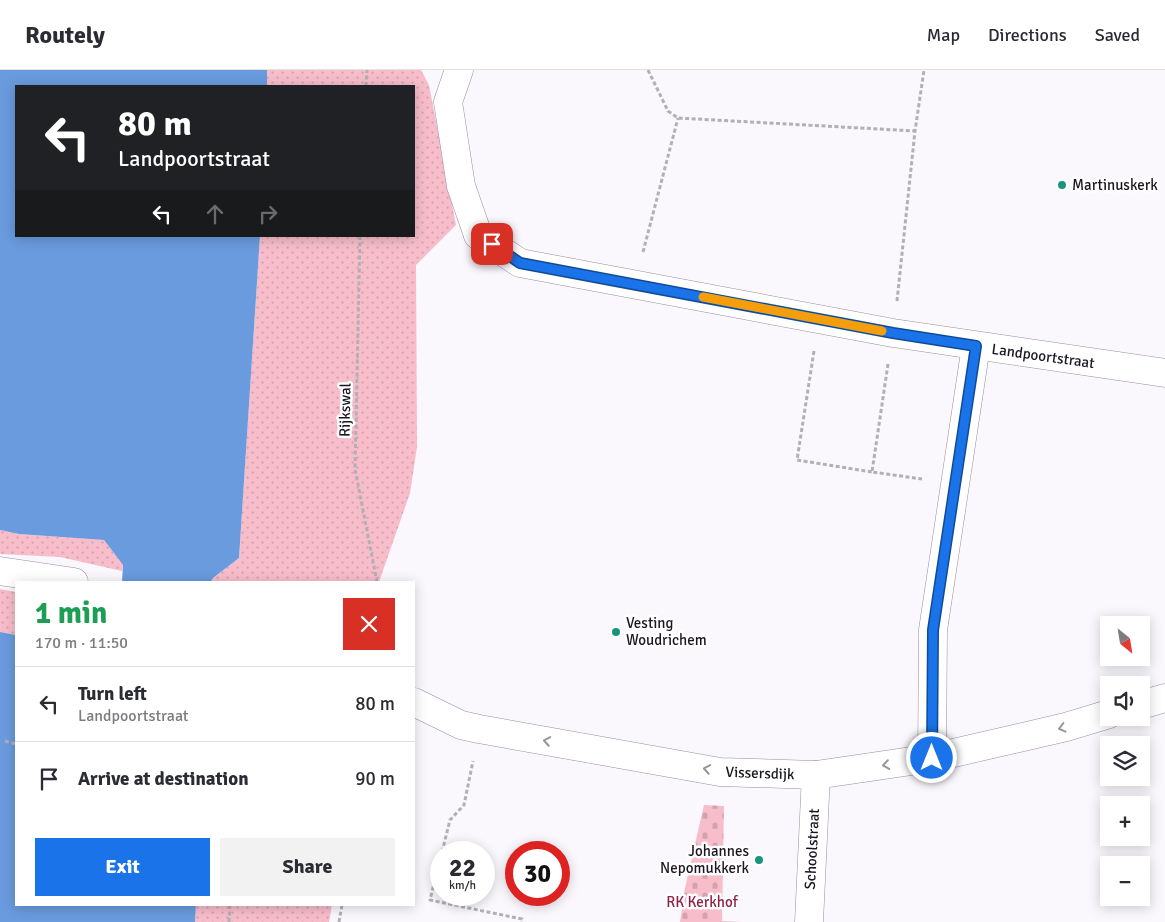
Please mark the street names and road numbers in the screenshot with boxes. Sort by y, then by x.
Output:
street label: Landpoortstraat [990,340,1096,372]
street label: Rijkswal [336,383,354,437]
street label: Vissersdijk [725,763,795,783]
street label: Schoolstraat [801,808,823,890]

